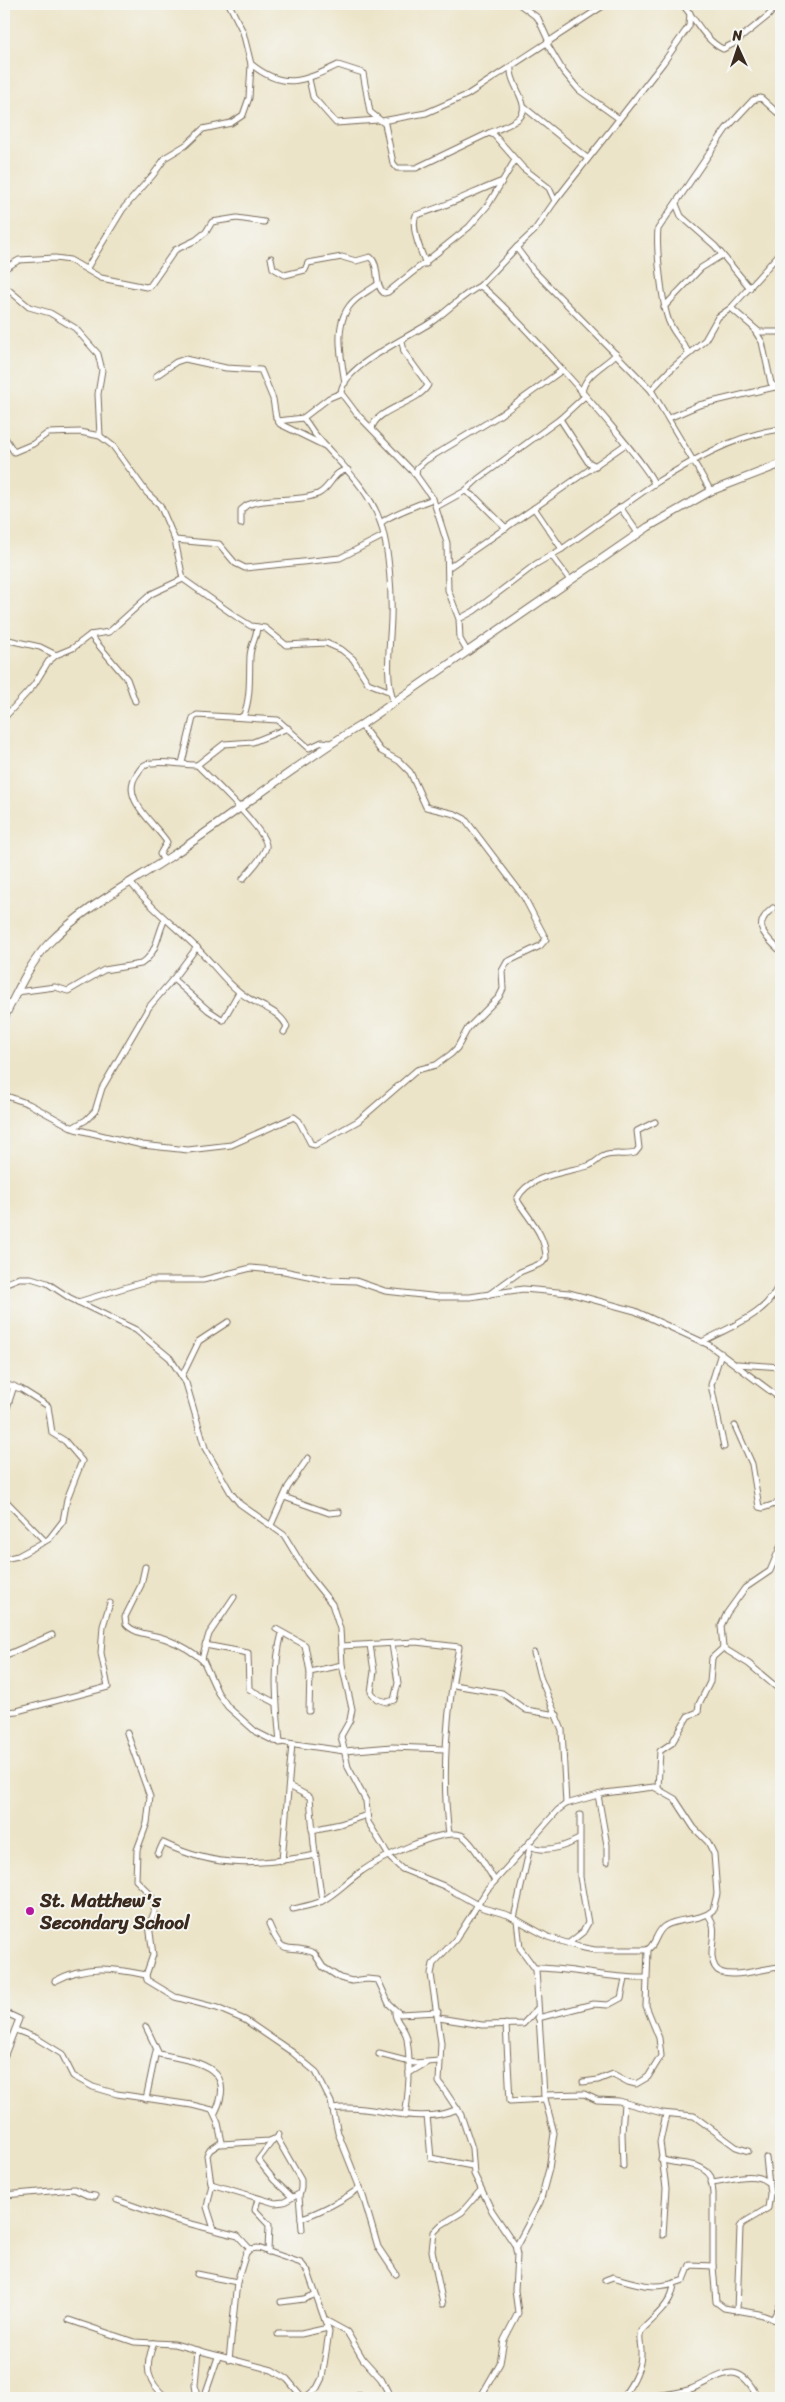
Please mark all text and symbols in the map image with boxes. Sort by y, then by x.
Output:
north arrow [712,22,762,72]
text: N [731,23,743,48]
place label: St. Matthew's Secondary School [39,1884,191,1939]
marker: St. Matthew's Secondary School [24,1905,36,1917]

